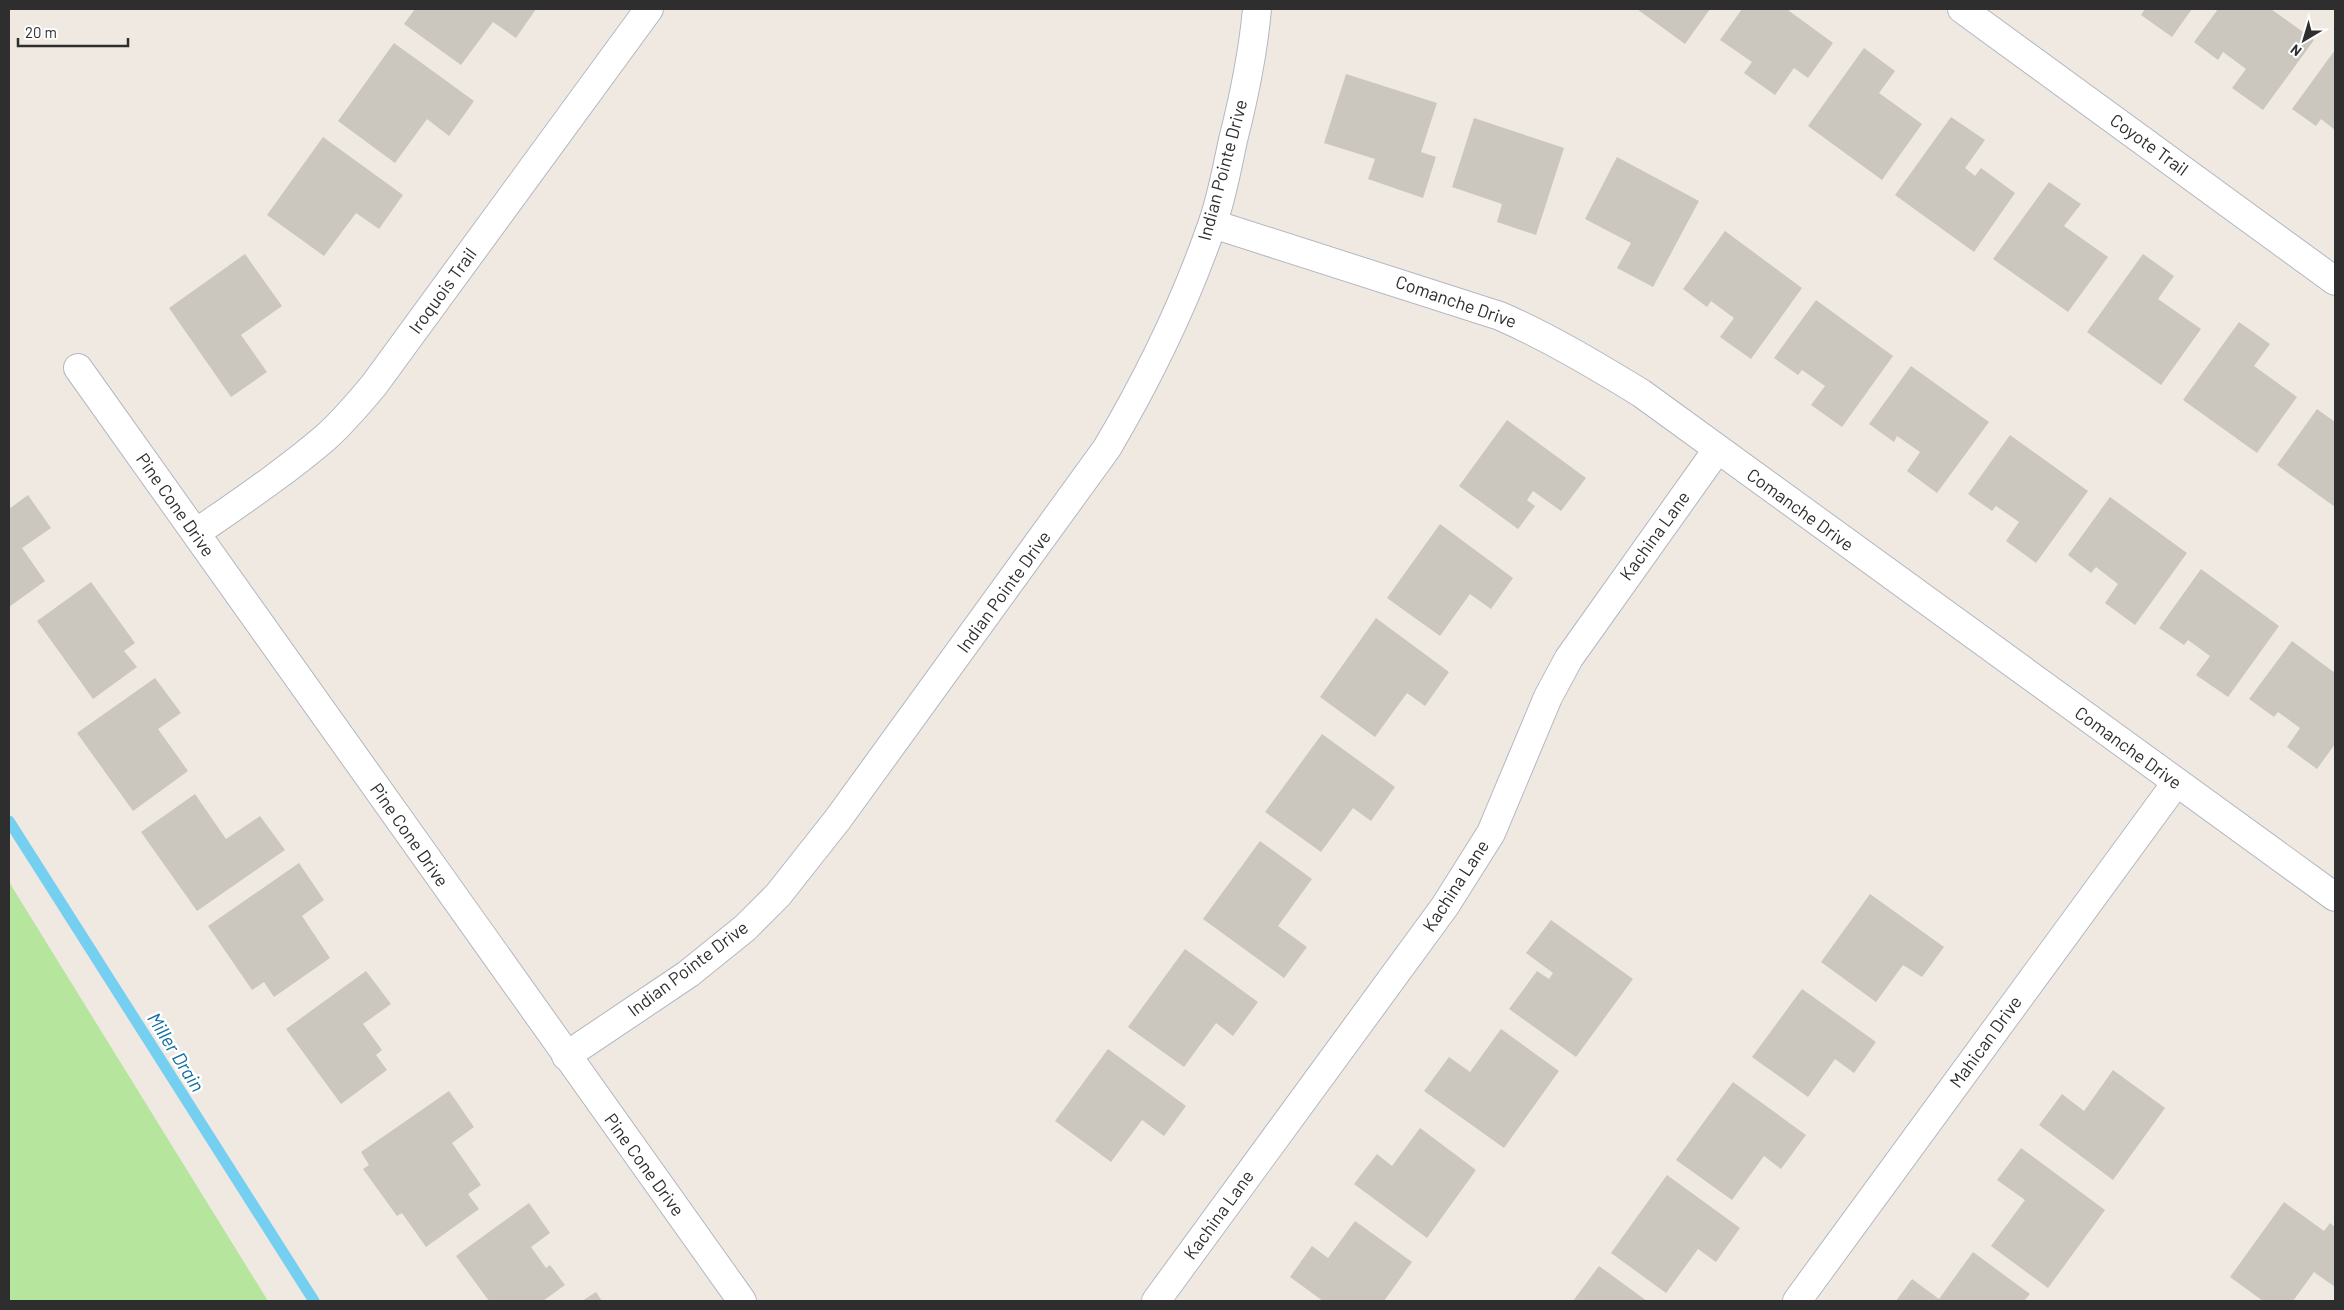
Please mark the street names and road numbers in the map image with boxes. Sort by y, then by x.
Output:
street label: Indian Pointe Drive [1193,97,1251,243]
street label: Coyote Trail [2106,108,2193,180]
street label: Iroquois Trail [404,243,481,338]
street label: Comanche Drive [1393,270,1520,332]
street label: Pine Cone Drive [132,448,220,561]
street label: Comanche Drive [1743,463,1858,555]
street label: Kachina Lane [1614,486,1694,584]
street label: Indian Pointe Drive [952,526,1055,657]
street label: Comanche Drive [2071,701,2186,793]
street label: Pine Cone Drive [366,778,454,891]
street label: Kachina Lane [1417,835,1493,935]
street label: Indian Pointe Drive [623,916,752,1021]
street label: Mahican Drive [1944,991,2026,1092]
street label: Pine Cone Drive [600,1109,689,1220]
street label: Kachina Lane [1178,1165,1258,1263]

